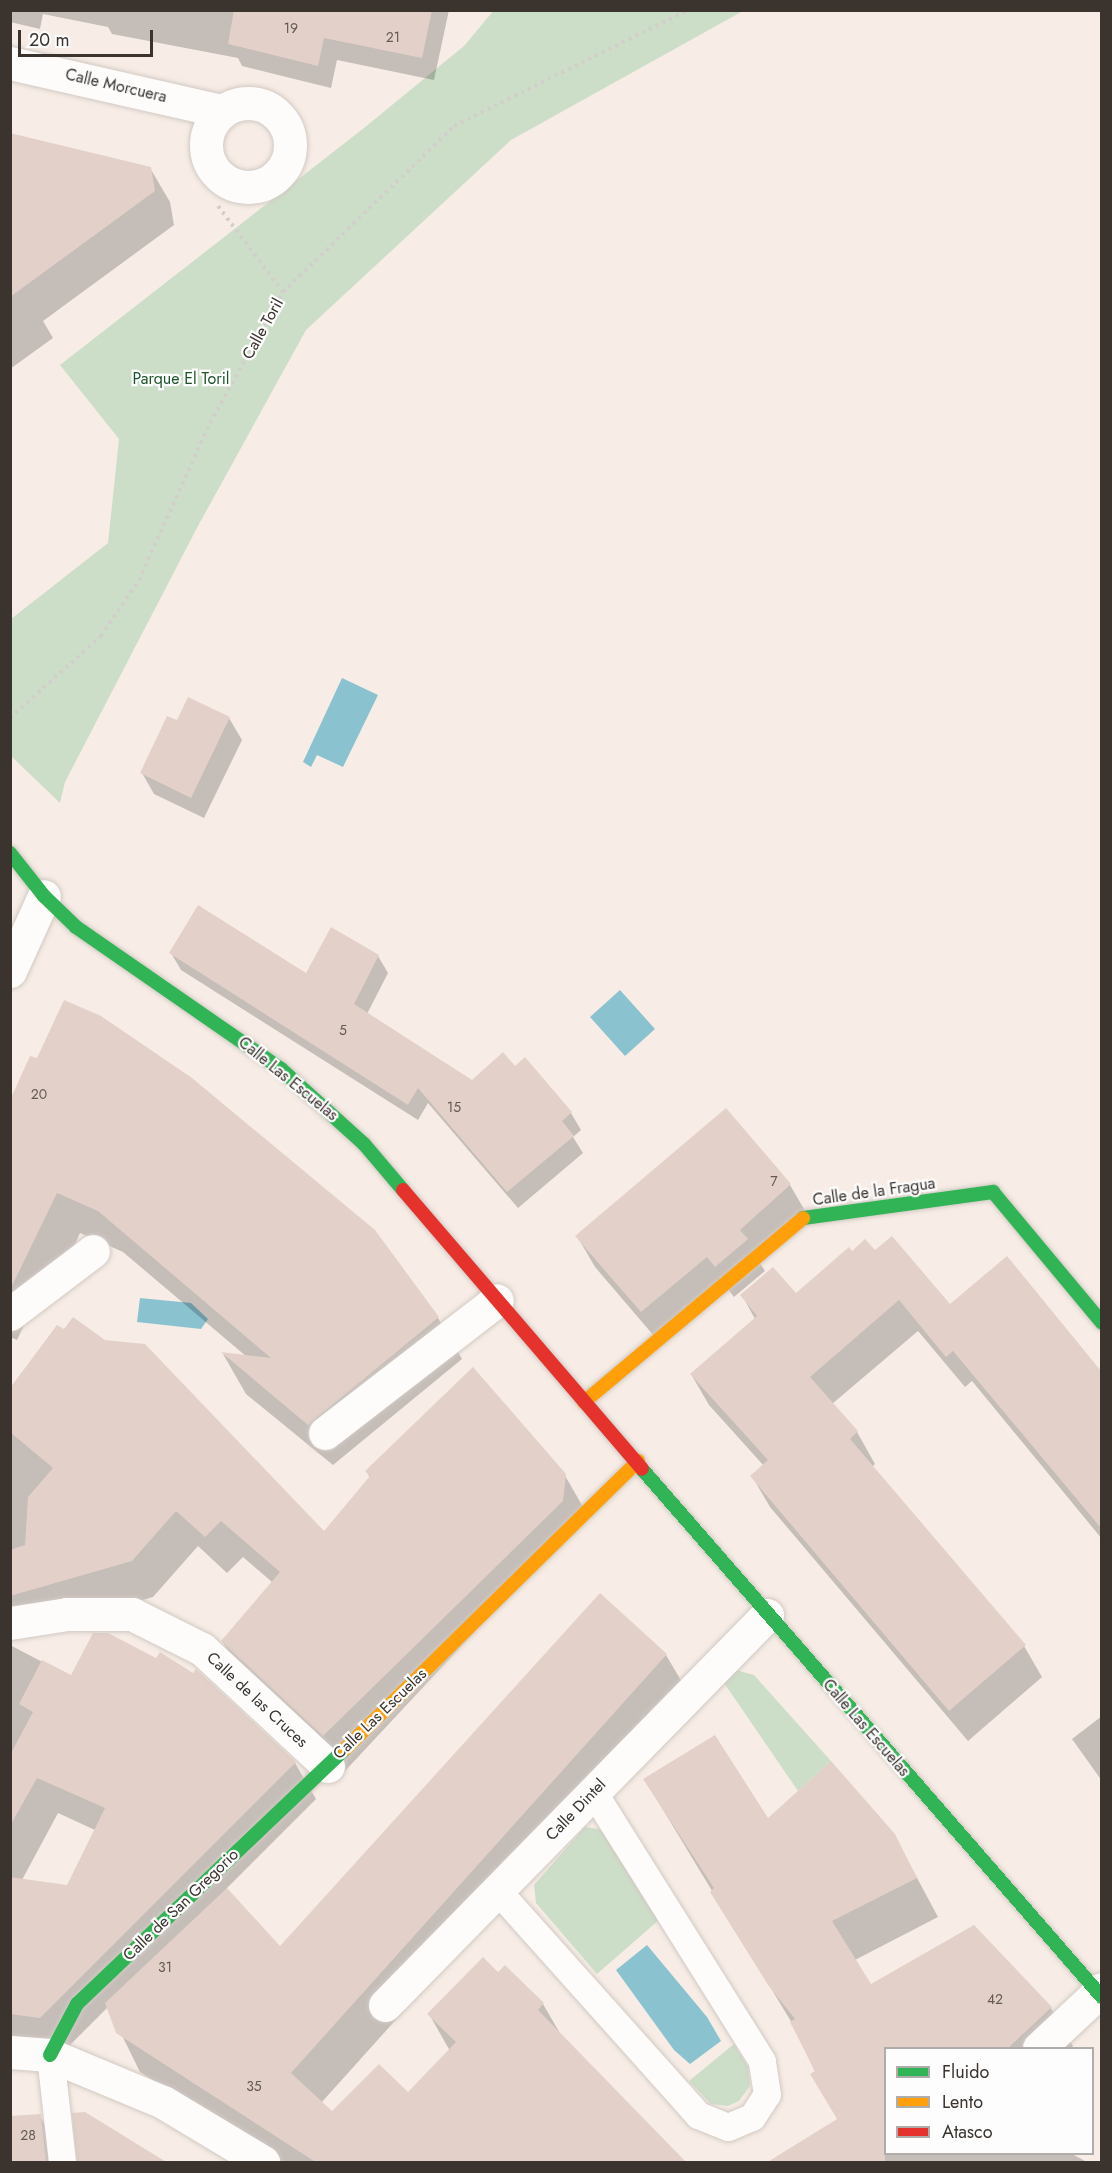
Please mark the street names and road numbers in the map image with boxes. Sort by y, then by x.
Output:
street label: Calle Morcuera [63,65,169,107]
street label: Calle Toril [238,295,288,363]
street label: Calle Las Escuelas [234,1033,342,1125]
street label: Calle de la Fragua [812,1174,936,1210]
street label: Calle de las Cruces [203,1648,311,1752]
street label: Calle Las Escuelas [329,1665,431,1763]
street label: Calle Las Escuelas [819,1675,913,1781]
street label: Calle Dintel [542,1775,610,1845]
street label: Calle de San Gregorio [119,1845,243,1965]

